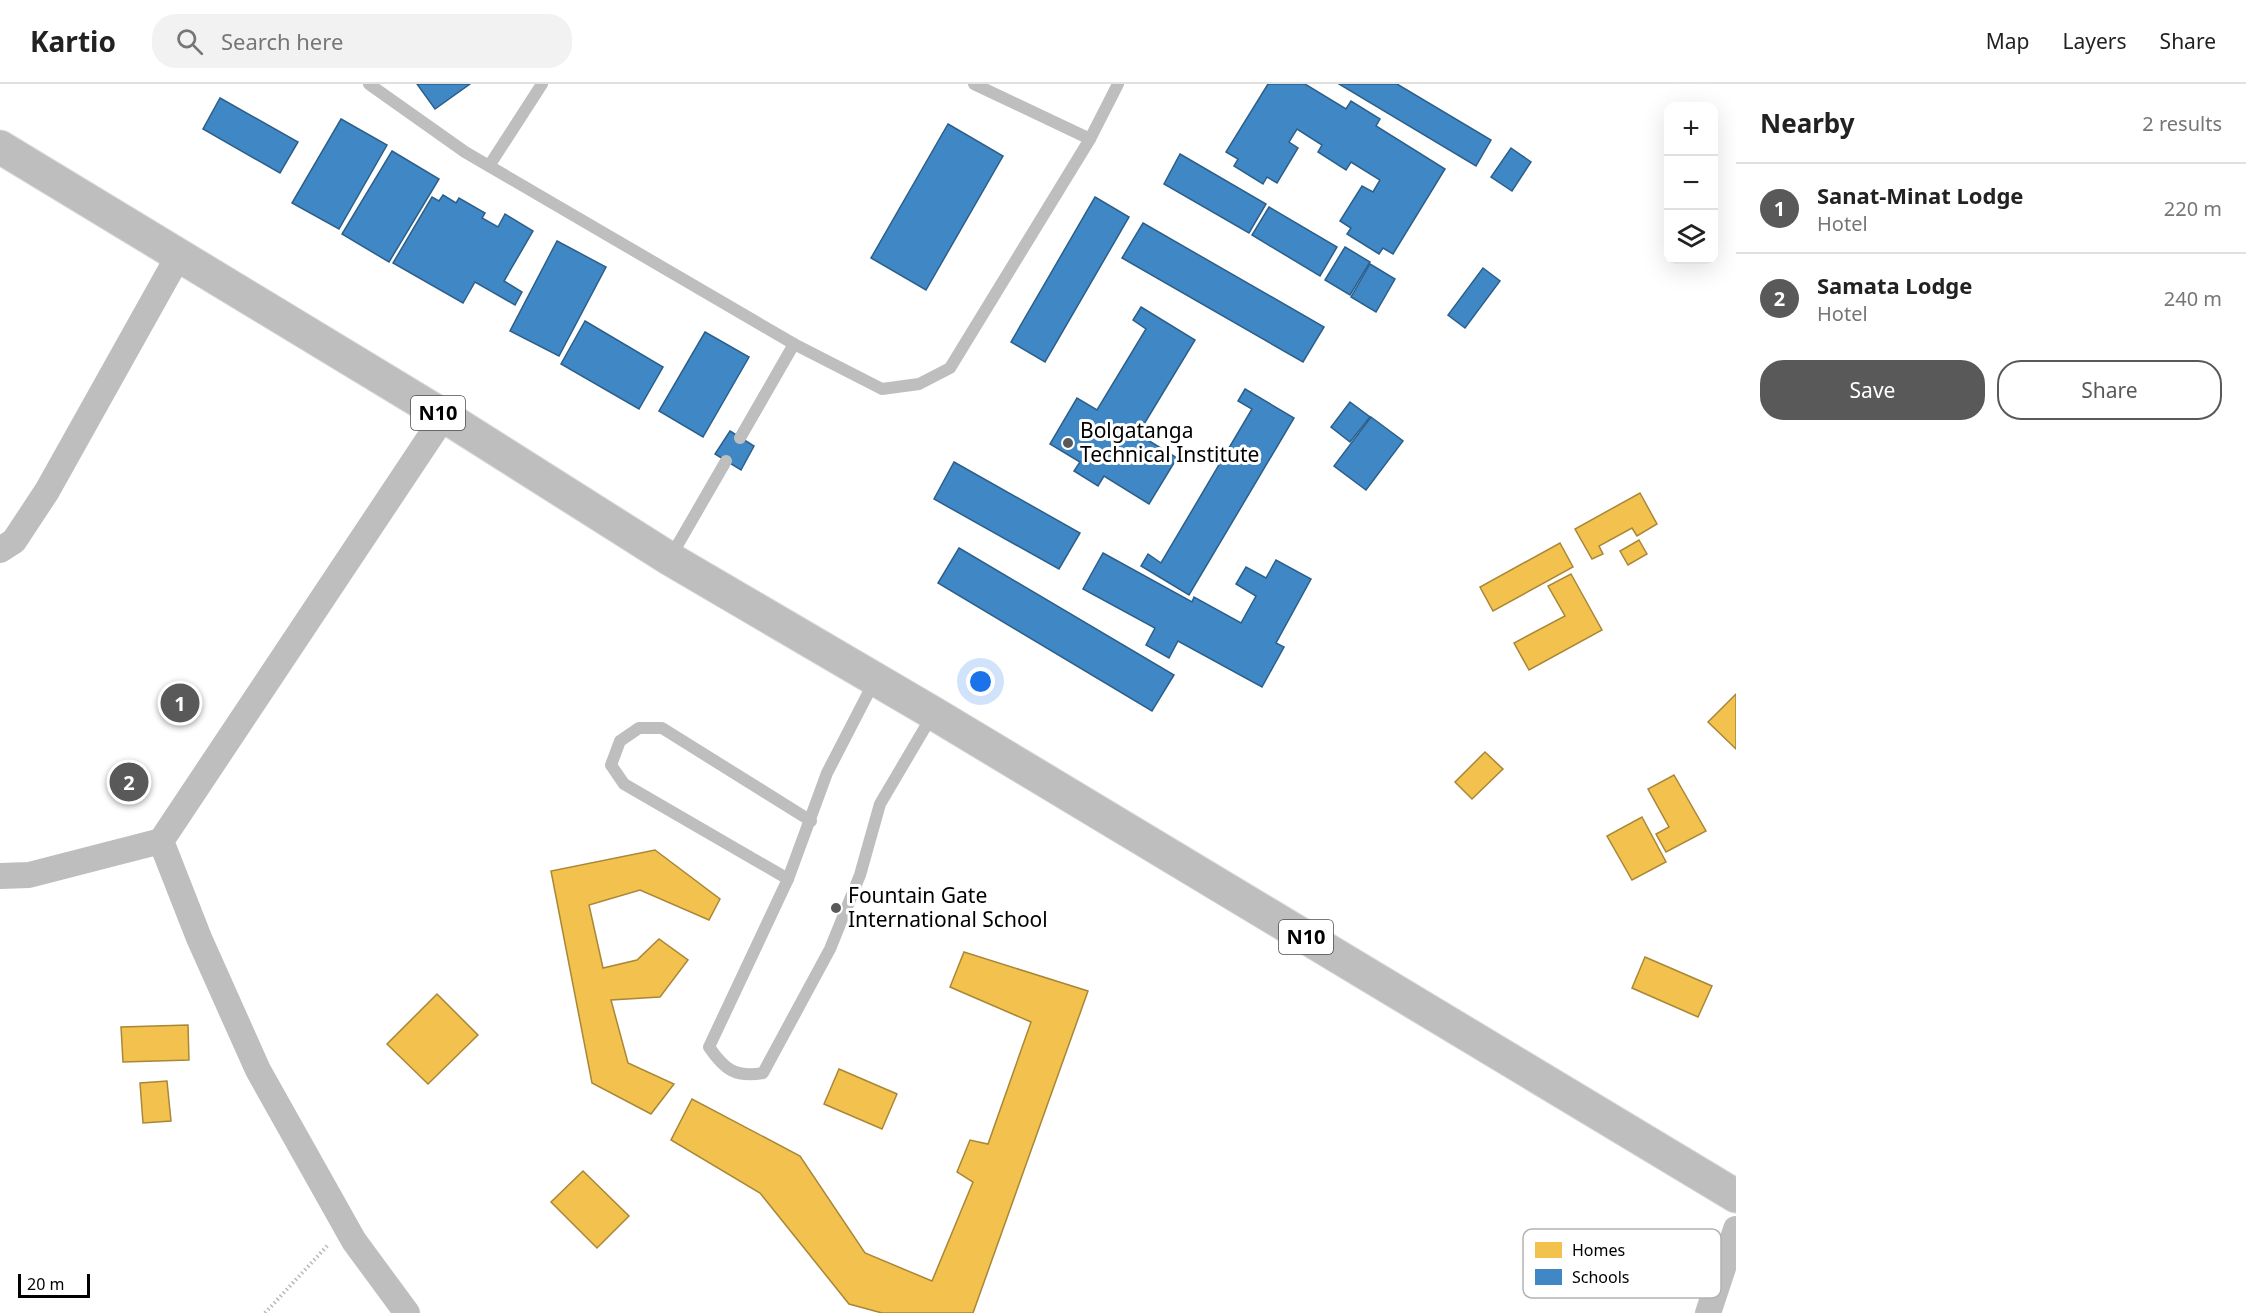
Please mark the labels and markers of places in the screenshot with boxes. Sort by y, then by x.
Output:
place label: Bolgatanga Technical Institute [1080,416,1259,468]
marker: Bolgatanga Technical Institute [1061,436,1075,450]
pin: 1 [160,680,200,726]
pin: 2 [110,760,148,804]
place label: Fountain Gate International School [848,881,1048,933]
marker: Fountain Gate International School [829,901,843,915]

